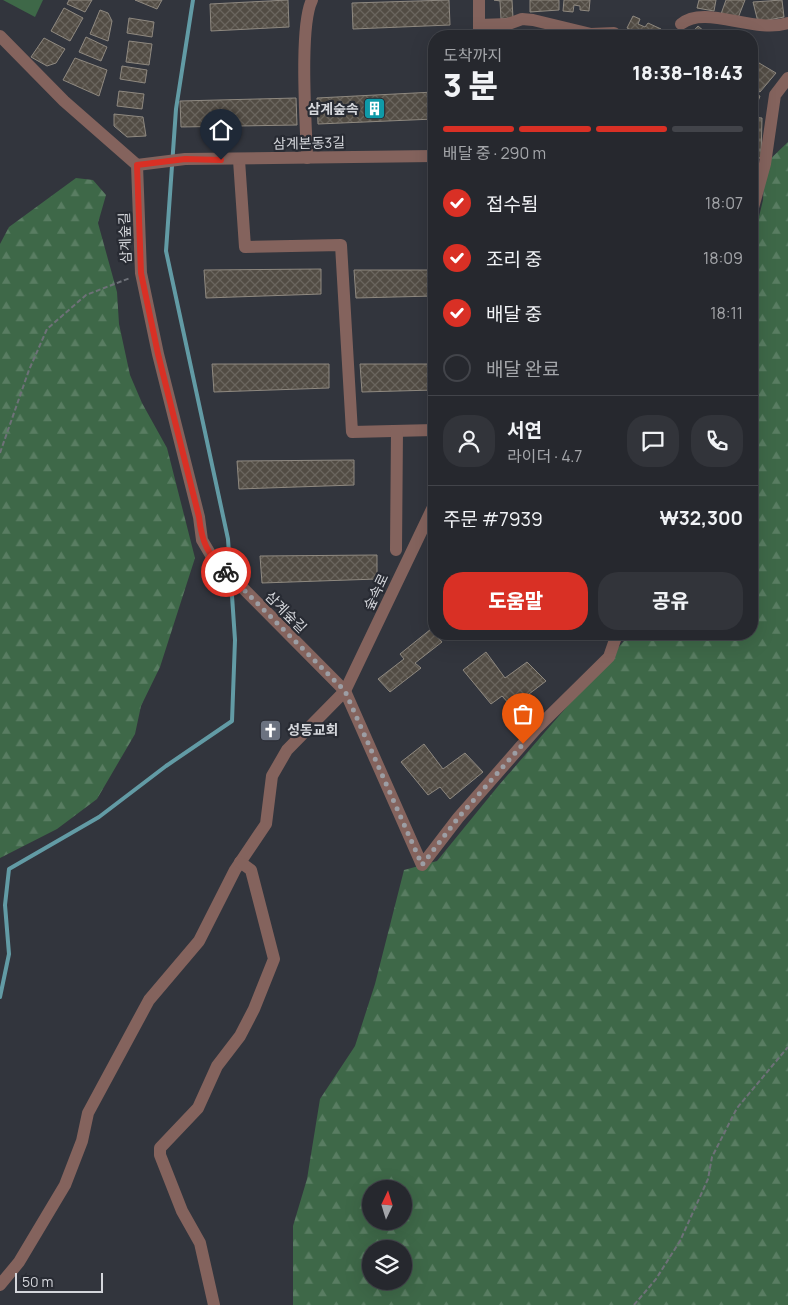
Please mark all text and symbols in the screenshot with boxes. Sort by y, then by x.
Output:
text: 도착까지 [443,44,502,66]
text: 18:38–18:43 [632,60,743,86]
text: 3 분 [443,63,498,107]
building icon: 삼계숲속 [363,97,387,121]
place label: 삼계숲속 [307,99,359,118]
pin [200,109,242,160]
icon: home [207,116,235,144]
street label: 삼계본동3길 [273,132,345,153]
text: 배달 중 · 290 m [443,142,546,164]
icon: check [443,189,471,217]
text: 접수됨 [486,191,538,217]
text: 18:07 [705,192,743,214]
street label: 삼계숲길 [114,212,135,264]
icon: check [443,244,471,272]
text: 조리 중 [486,246,542,272]
text: 18:09 [703,247,743,269]
icon: check [443,299,471,327]
text: 배달 중 [486,301,542,327]
text: 18:11 [710,302,743,324]
text: 배달 완료 [486,356,560,382]
button: person [443,415,495,467]
button: chat [627,415,679,467]
button: phone [691,415,743,467]
text: 서연 [507,417,542,443]
text: 라이더 · 4.7 [507,445,582,467]
text: ₩32,300 [660,505,743,531]
text: 주문 #7939 [443,506,543,532]
courier [201,547,251,597]
icon: bike [212,558,240,586]
street label: 숲속로 [359,570,392,613]
button: 도움말 [443,572,588,630]
button: 공유 [598,572,743,630]
street label: 삼계숲길 [261,587,311,637]
pin [502,693,544,744]
icon: bag [509,700,537,728]
church icon: 성동교회 [259,718,283,742]
place label: 성동교회 [287,720,339,739]
north arrow [362,1180,412,1230]
map controls [362,1180,412,1290]
button: layers [362,1240,412,1290]
scale bar [15,1270,102,1293]
text: 50 m [22,1272,53,1291]

